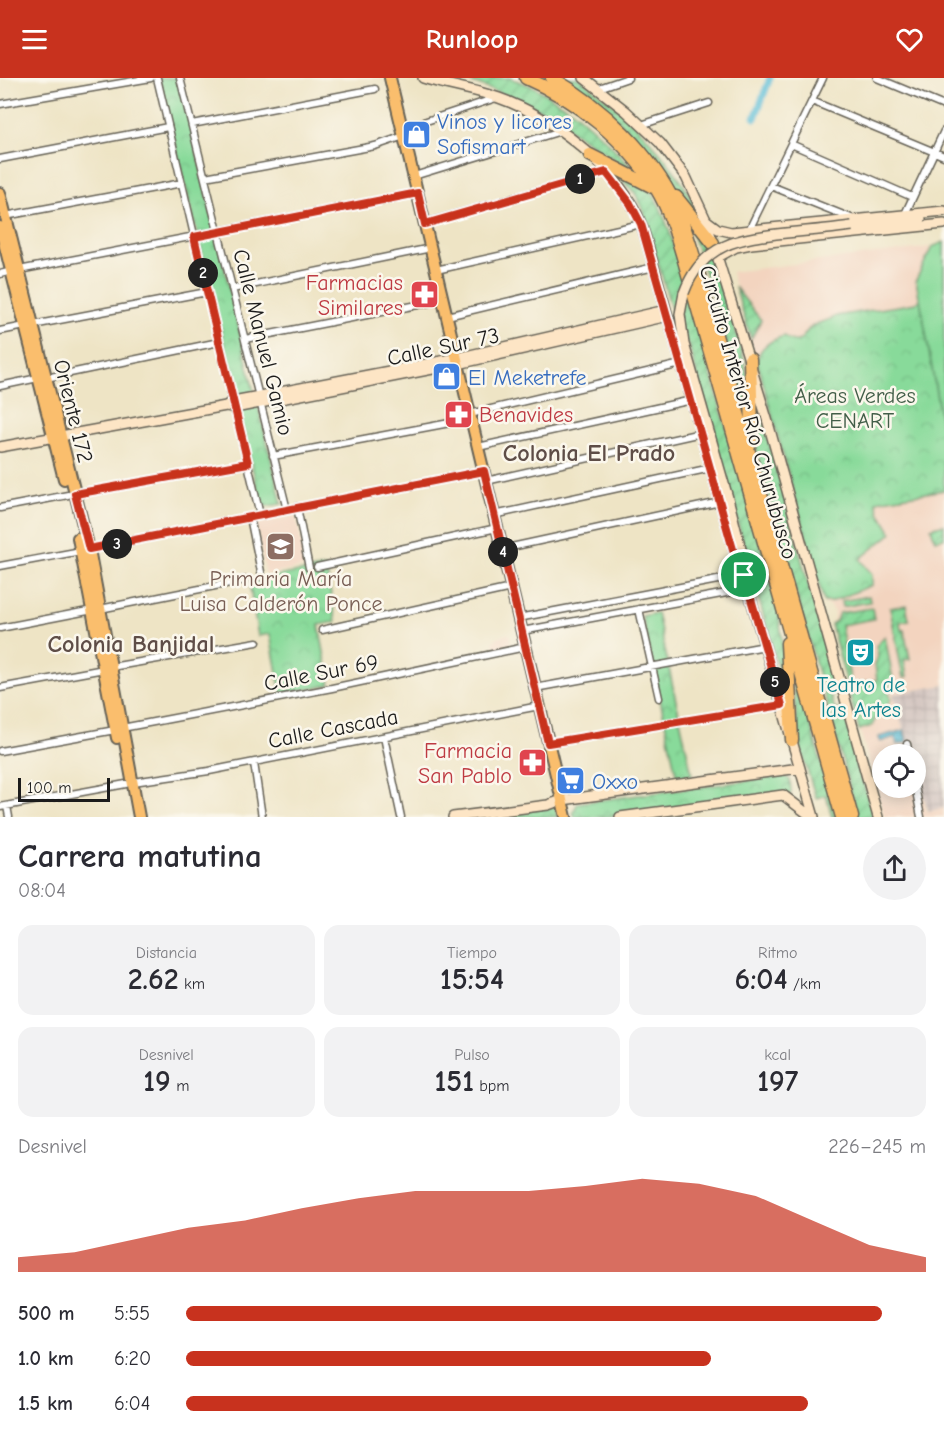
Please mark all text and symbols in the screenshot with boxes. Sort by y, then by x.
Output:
icon: menu [18,23,51,56]
icon: heart [893,23,926,56]
text: Runloop [426,24,518,55]
place label: Vinos y licores Sofismart [437,109,572,160]
shop icon: Vinos y licores Sofismart [400,118,432,150]
pin: 1 [565,164,595,194]
text: 1 [577,170,583,188]
street label: Calle Manuel Gamio [227,246,299,438]
pin: 2 [188,258,218,288]
street label: Circuito Interior Río Churubusco [694,262,803,562]
text: 2 [199,264,207,282]
place label: Farmacias Similares [306,270,403,321]
pharmacy icon: Farmacias Similares [408,279,440,311]
street label: Calle Sur 73 [385,322,502,372]
street label: Oriente 172 [48,357,98,466]
shop icon: El Meketrefe [431,361,463,393]
place label: El Meketrefe [468,365,587,391]
park label: Áreas Verdes CENART [794,383,916,434]
pharmacy icon: Benavides [442,398,474,430]
place label: Benavides [479,402,573,428]
district label: Colonia El Prado [503,439,675,467]
pin: 3 [102,529,132,559]
school or university icon: Primaria María Luisa Calderón Ponce [265,530,297,562]
text: 3 [113,535,121,553]
pin: 4 [488,537,518,567]
text: 4 [499,543,507,561]
pin [718,549,769,600]
icon: arrive [727,558,760,591]
place label: Primaria María Luisa Calderón Ponce [179,566,383,617]
district label: Colonia Banjidal [48,630,214,658]
theatre icon: Teatro de las Artes [845,636,877,668]
street label: Calle Sur 69 [262,649,381,697]
pin: 5 [760,667,790,697]
place label: Teatro de las Artes [817,672,905,723]
text: 5 [771,673,779,691]
street label: Calle Cascada [266,704,400,754]
place label: Farmacia San Pablo [418,738,512,789]
map controls [872,744,926,798]
button: locate [872,744,926,798]
pharmacy icon: Farmacia San Pablo [517,747,549,779]
supermarket icon: Oxxo [555,765,587,797]
place label: Oxxo [592,769,638,795]
scale bar [18,775,110,802]
text: 100 m [27,779,71,797]
text: Carrera matutina [18,837,262,875]
button: share [863,837,926,900]
text: 08:04 [18,879,66,902]
text: Distancia [136,944,197,962]
text: Tiempo [447,944,497,962]
text: Ritmo [758,944,797,962]
text: 2.62 [128,962,179,997]
text: 15:54 [440,962,504,997]
text: 6:04 [734,962,788,997]
text: km [179,975,205,993]
text: /km [788,975,821,993]
text: Desnivel [139,1046,194,1064]
text: Pulso [454,1046,490,1064]
text: kcal [764,1046,791,1064]
text: 19 [143,1064,171,1099]
text: 151 [434,1064,474,1099]
text: 197 [757,1064,798,1099]
text: m [171,1077,189,1095]
text: bpm [474,1077,510,1095]
text: Desnivel [18,1135,87,1158]
text: 226–245 m [828,1135,926,1158]
text: 500 m [18,1302,75,1325]
text: 5:55 [114,1302,150,1325]
text: 1.0 km [18,1347,74,1370]
text: 6:20 [114,1347,151,1370]
text: 1.5 km [18,1392,73,1415]
text: 6:04 [114,1392,150,1415]

